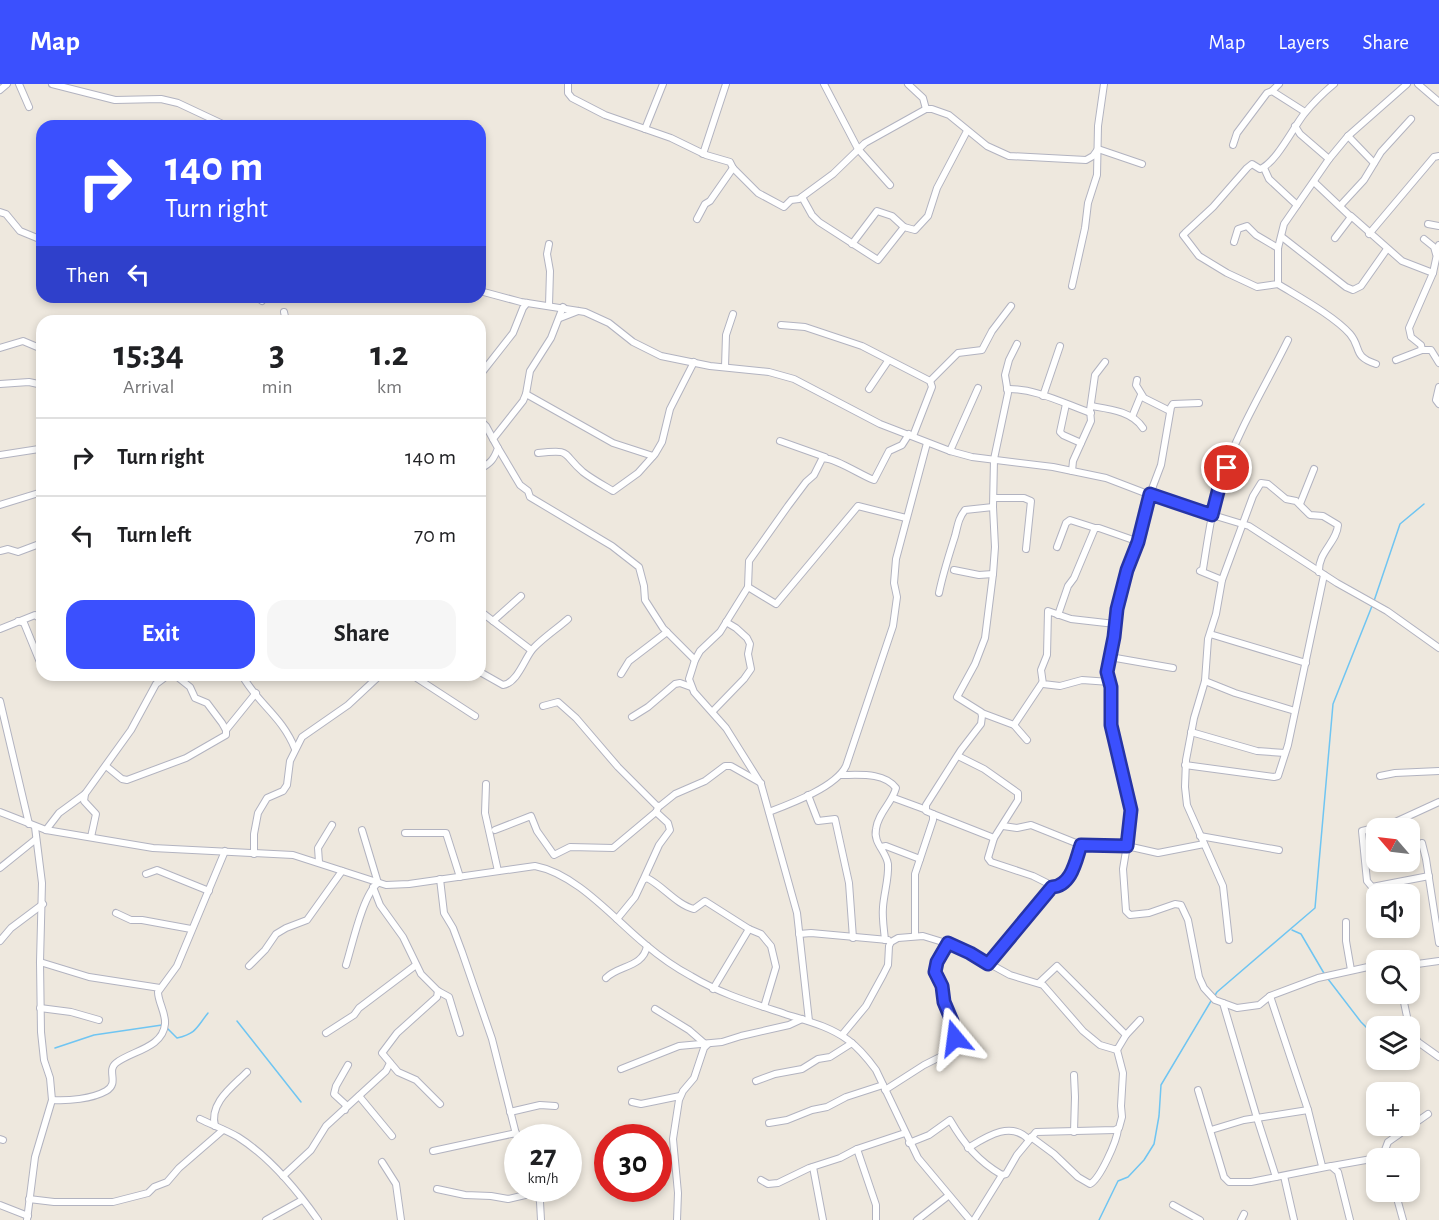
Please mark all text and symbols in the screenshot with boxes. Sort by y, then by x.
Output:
text: Map [30,28,80,56]
text: Map [1209,32,1245,53]
text: Layers [1278,32,1329,53]
text: Share [1362,32,1409,53]
icon: right [66,144,144,222]
text: 140 m [165,146,263,188]
text: Turn right [165,195,268,222]
icon: left [122,258,155,291]
text: Then [66,264,110,286]
text: 15:34 [114,336,184,372]
text: 3 [269,336,285,372]
text: 1.2 [370,336,408,372]
text: Arrival [123,377,174,397]
text: min [262,377,293,397]
text: km [377,377,402,397]
icon: right [66,441,99,474]
pin [1201,442,1252,493]
text: Turn right [117,446,204,468]
text: 140 m [405,446,456,468]
icon: arrive [1210,451,1243,484]
icon: left [66,519,99,552]
text: Turn left [117,524,191,546]
text: 70 m [414,524,456,546]
button: Exit [66,600,255,669]
button: Share [267,600,456,669]
north arrow [1366,818,1420,872]
map controls [1366,818,1420,1202]
button: sound [1366,884,1420,938]
button: search [1366,950,1420,1004]
position arrow [923,1006,987,1070]
button: layers [1366,1016,1420,1070]
button: + [1366,1082,1420,1136]
speed limit sign: 30 [594,1124,672,1202]
text: 27 [529,1141,557,1171]
button: − [1366,1148,1420,1202]
text: km/h [528,1171,558,1186]

